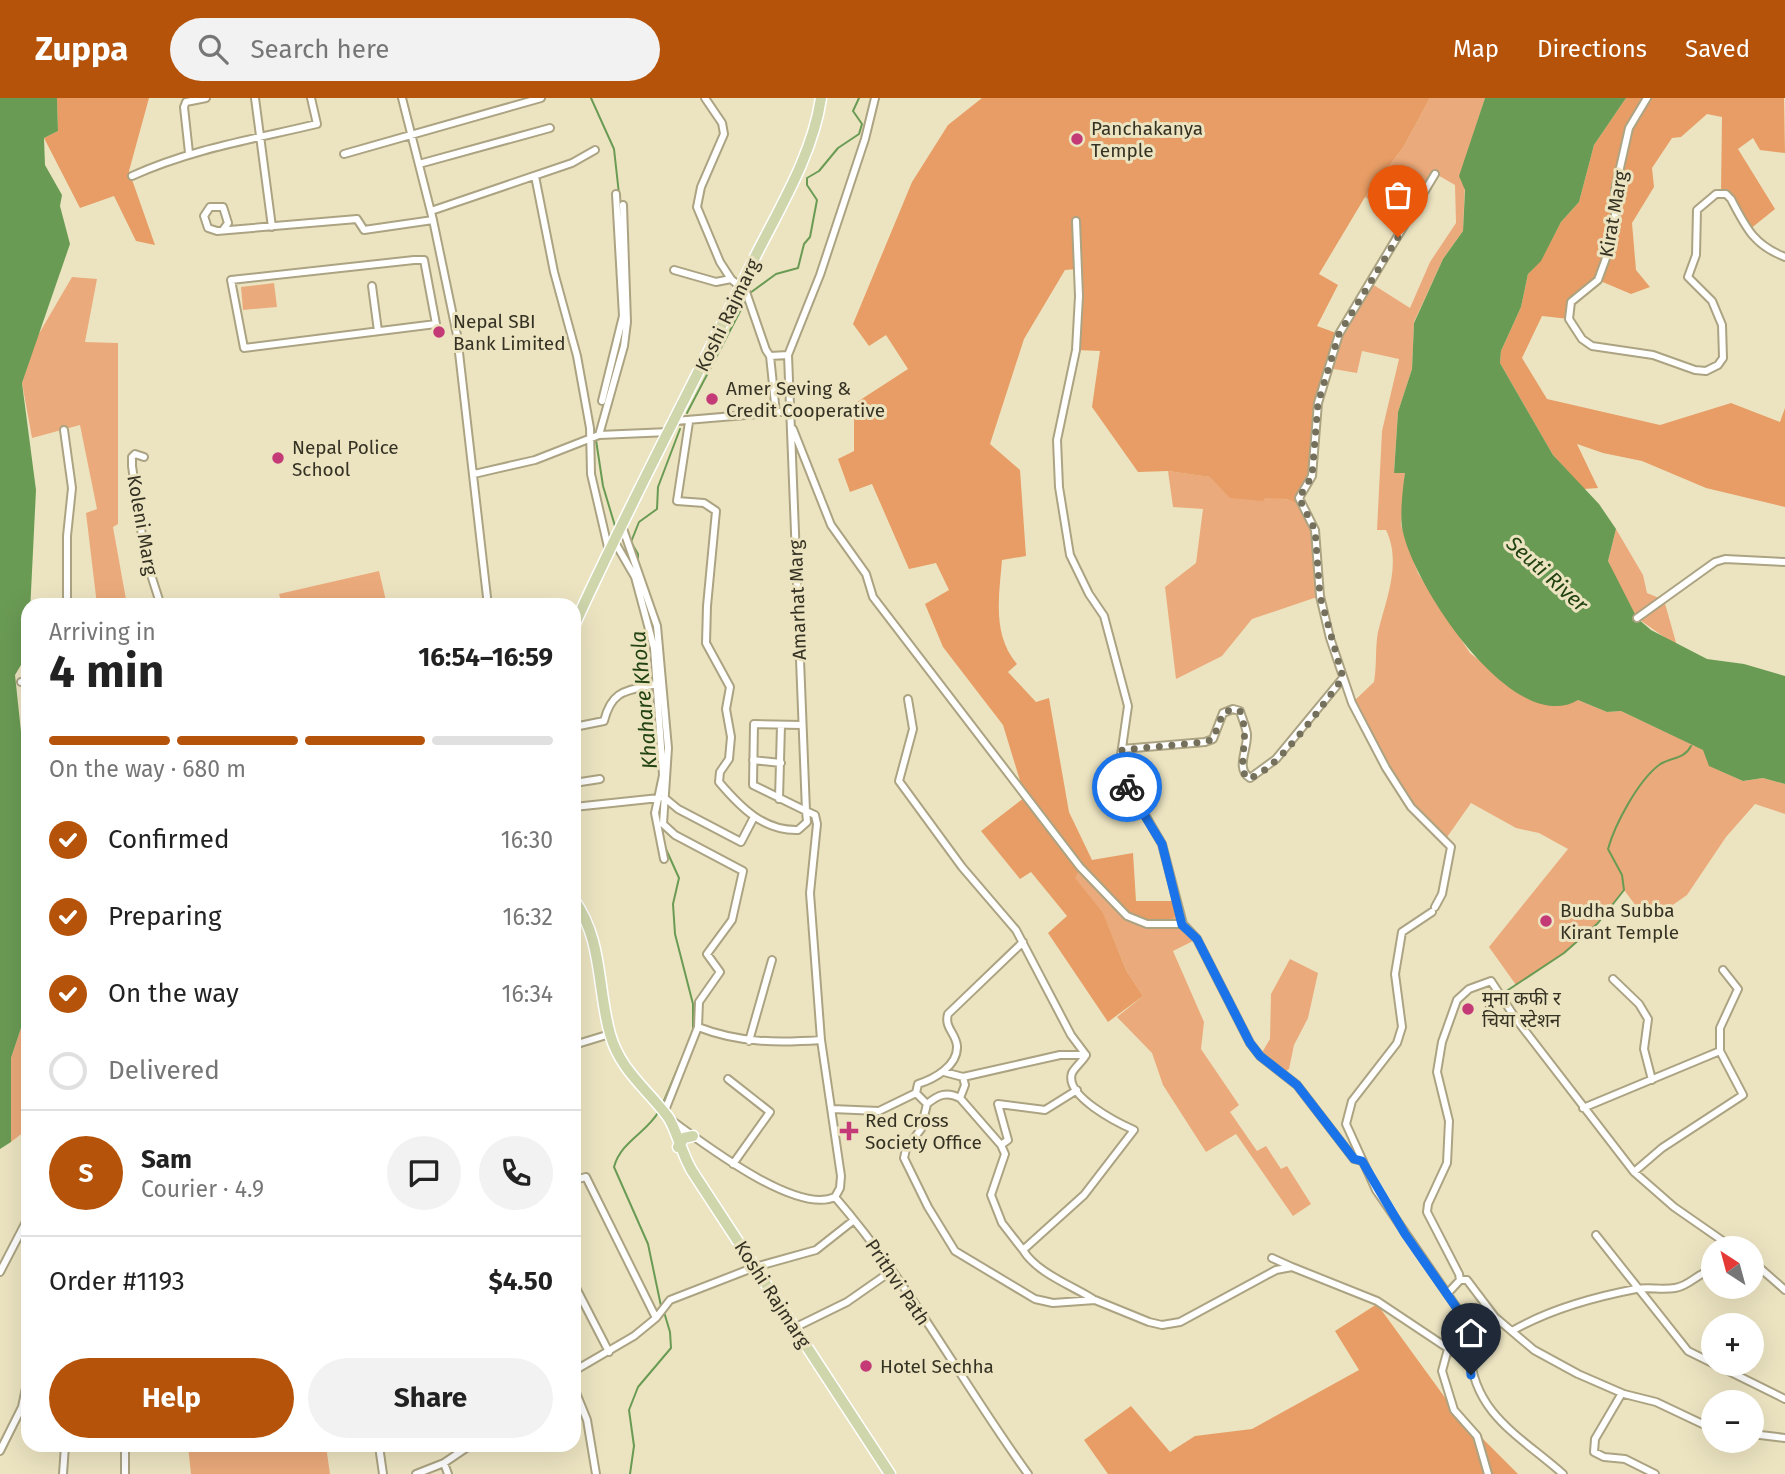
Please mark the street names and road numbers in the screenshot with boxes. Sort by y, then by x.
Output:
street label: Kirat Marg [1595,169,1632,259]
street label: Koshi Rajmarg [690,255,765,375]
street label: Koleni Marg [122,473,163,577]
street label: Amarhat Marg [784,539,811,660]
street label: Prithvi Path [860,1235,935,1330]
street label: Koshi Rajmarg [730,1237,816,1352]

